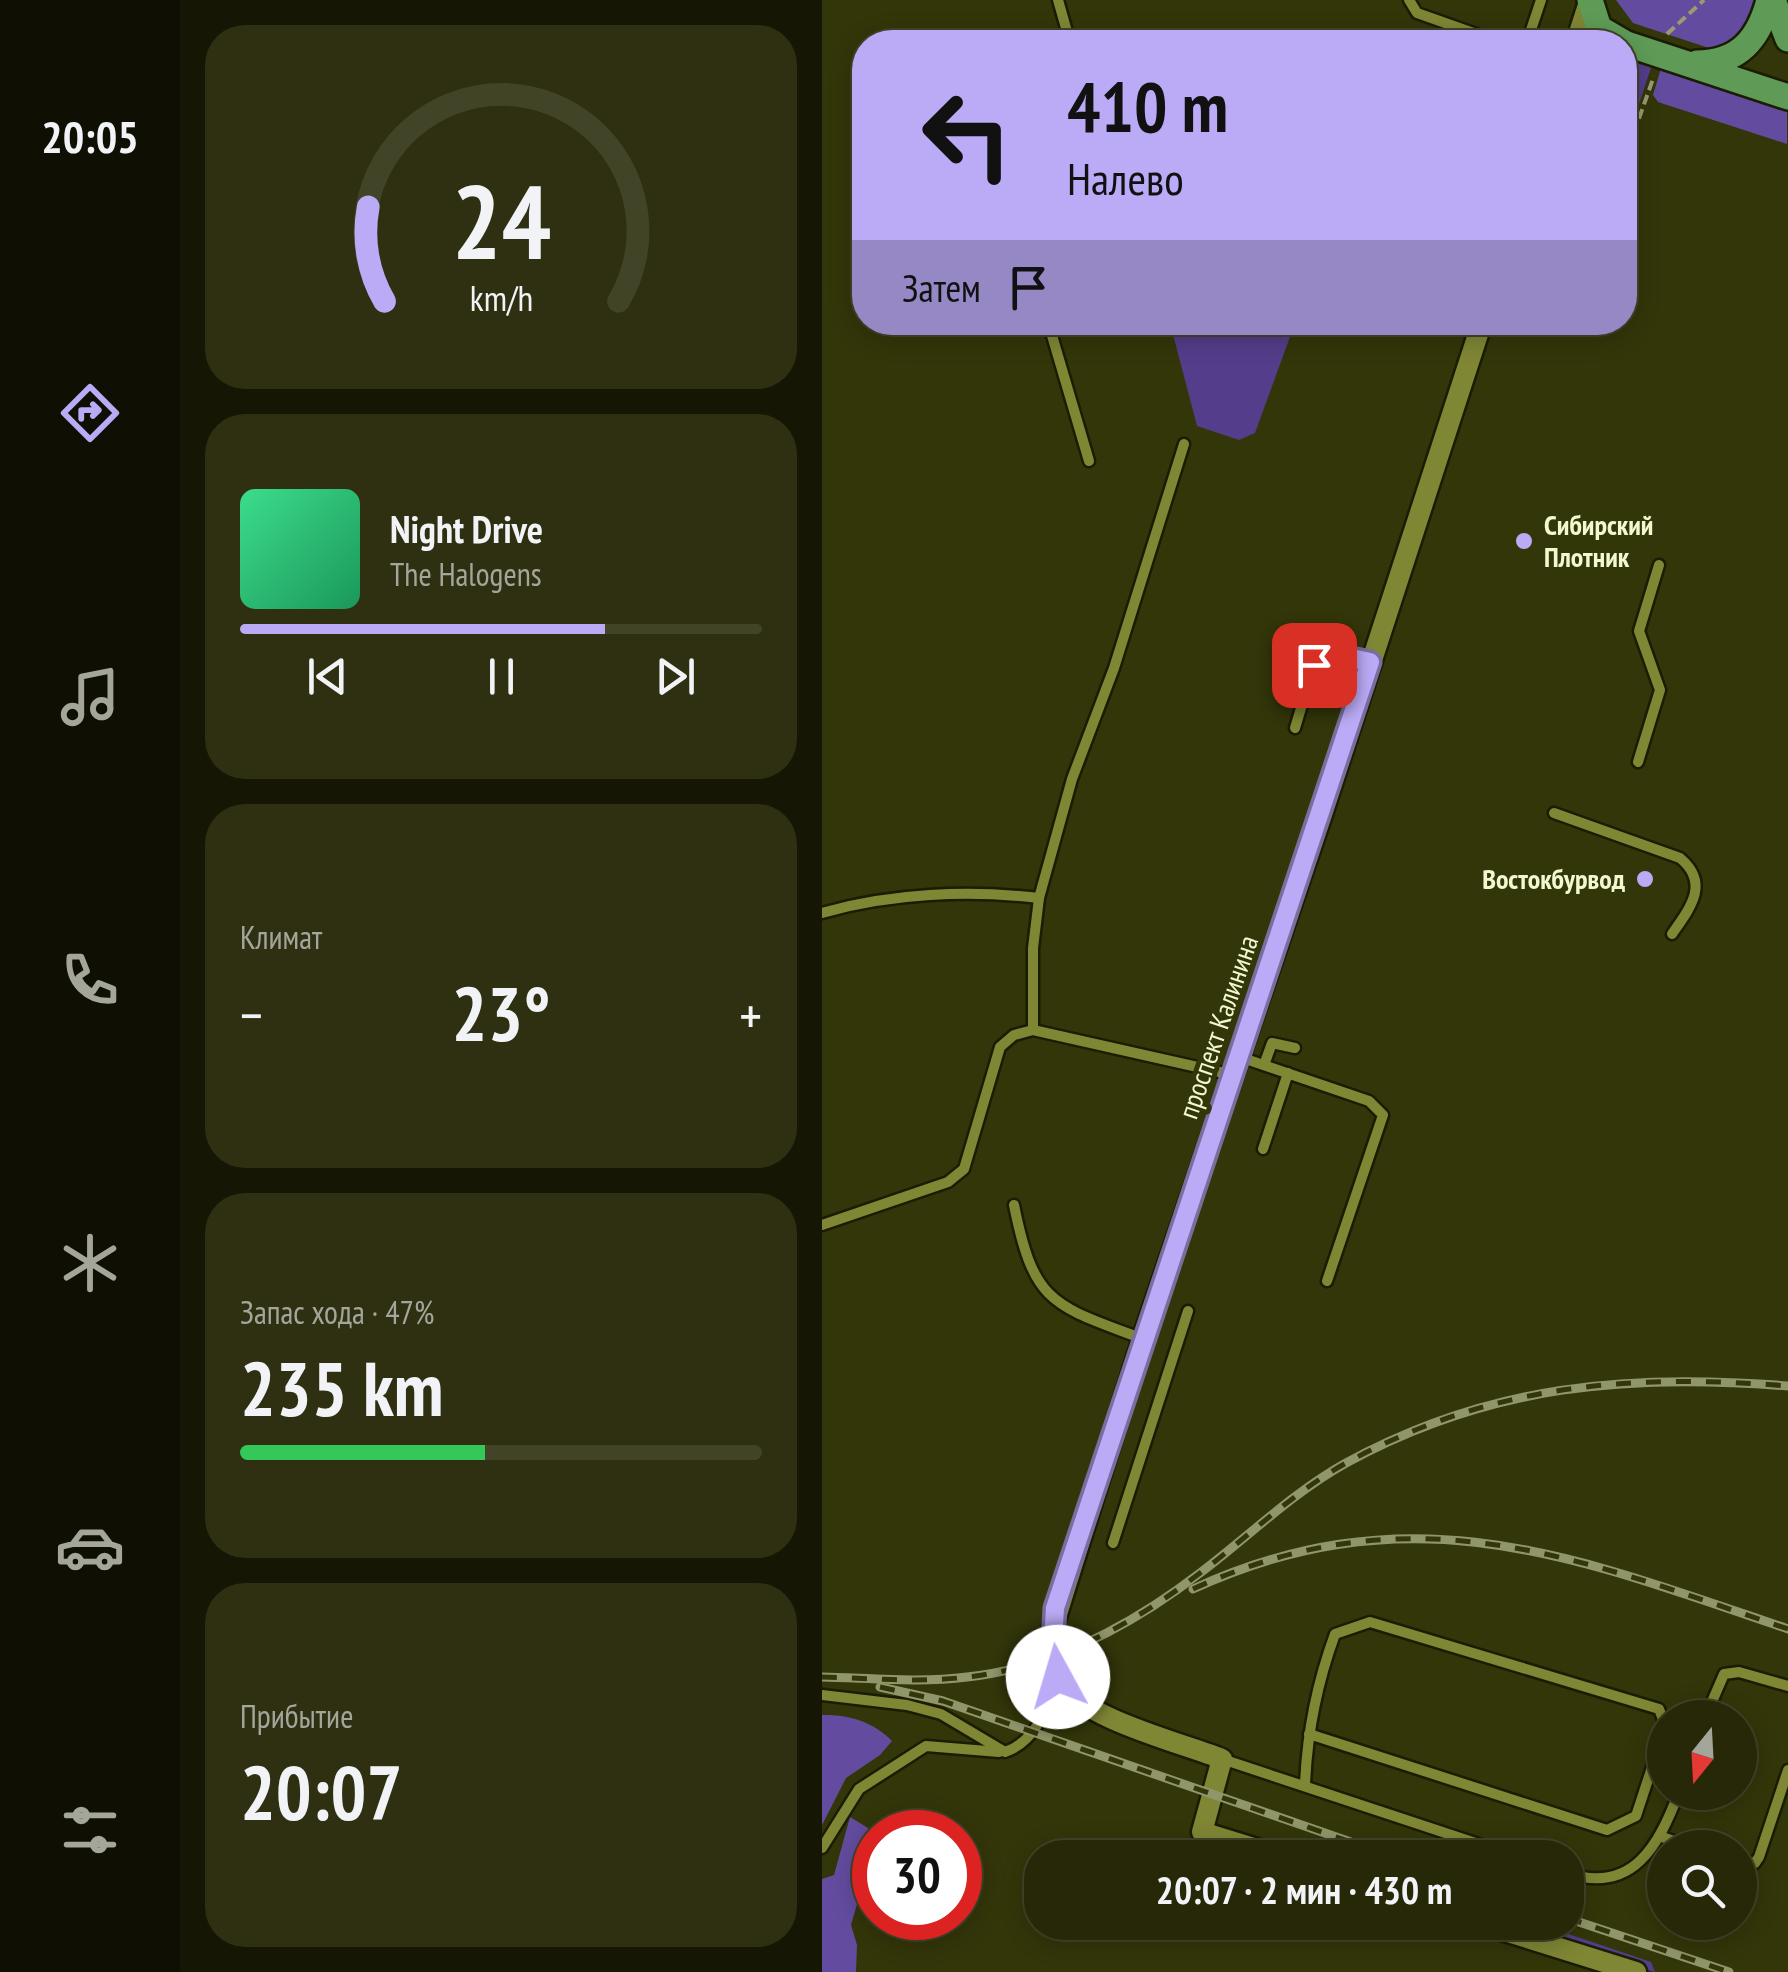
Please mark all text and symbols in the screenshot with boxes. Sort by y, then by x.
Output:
text: 410 m [1067,61,1228,151]
icon: left [902,70,1032,200]
text: 20:05 [41,107,139,165]
text: Налево [1067,149,1184,207]
text: 24 [451,153,551,288]
icon: arrive [1001,260,1056,315]
text: Затем [902,263,981,312]
text: km/h [469,275,533,321]
icon: directions [55,378,125,448]
text: Night Drive [390,504,543,553]
place label: Сибирский Плотник [1544,506,1653,575]
marker: Сибирский Плотник [1513,530,1535,552]
text: The Halogens [390,553,542,595]
pin [1272,623,1357,708]
icon: arrive [1287,638,1342,693]
icon: previous [300,649,355,704]
icon: pause [474,649,529,704]
icon: next [648,649,703,704]
icon: music [55,662,125,732]
place label: Востокбурвод [1482,860,1626,897]
marker: Востокбурвод [1634,868,1656,890]
text: Климат [240,916,322,958]
street label: проспект Калинина [1169,930,1266,1123]
icon: phone [55,945,125,1015]
text: 23° [451,965,551,1062]
text: − [240,979,263,1050]
text: + [739,979,762,1050]
icon: climate [55,1228,125,1298]
text: Запас хода · 47% [240,1291,434,1333]
text: 235 km [240,1340,444,1437]
icon: car [55,1512,125,1582]
position arrow [1006,1625,1110,1729]
text: Прибытие [240,1695,353,1737]
north arrow [1647,1700,1757,1810]
map controls [1647,1700,1757,1940]
text: 20:07 [240,1744,402,1841]
icon: filters [55,1795,125,1865]
speed limit sign: 30 [852,1810,982,1940]
button: search [1647,1830,1757,1940]
text: 20:07 · 2 мин · 430 m [1156,1865,1452,1914]

